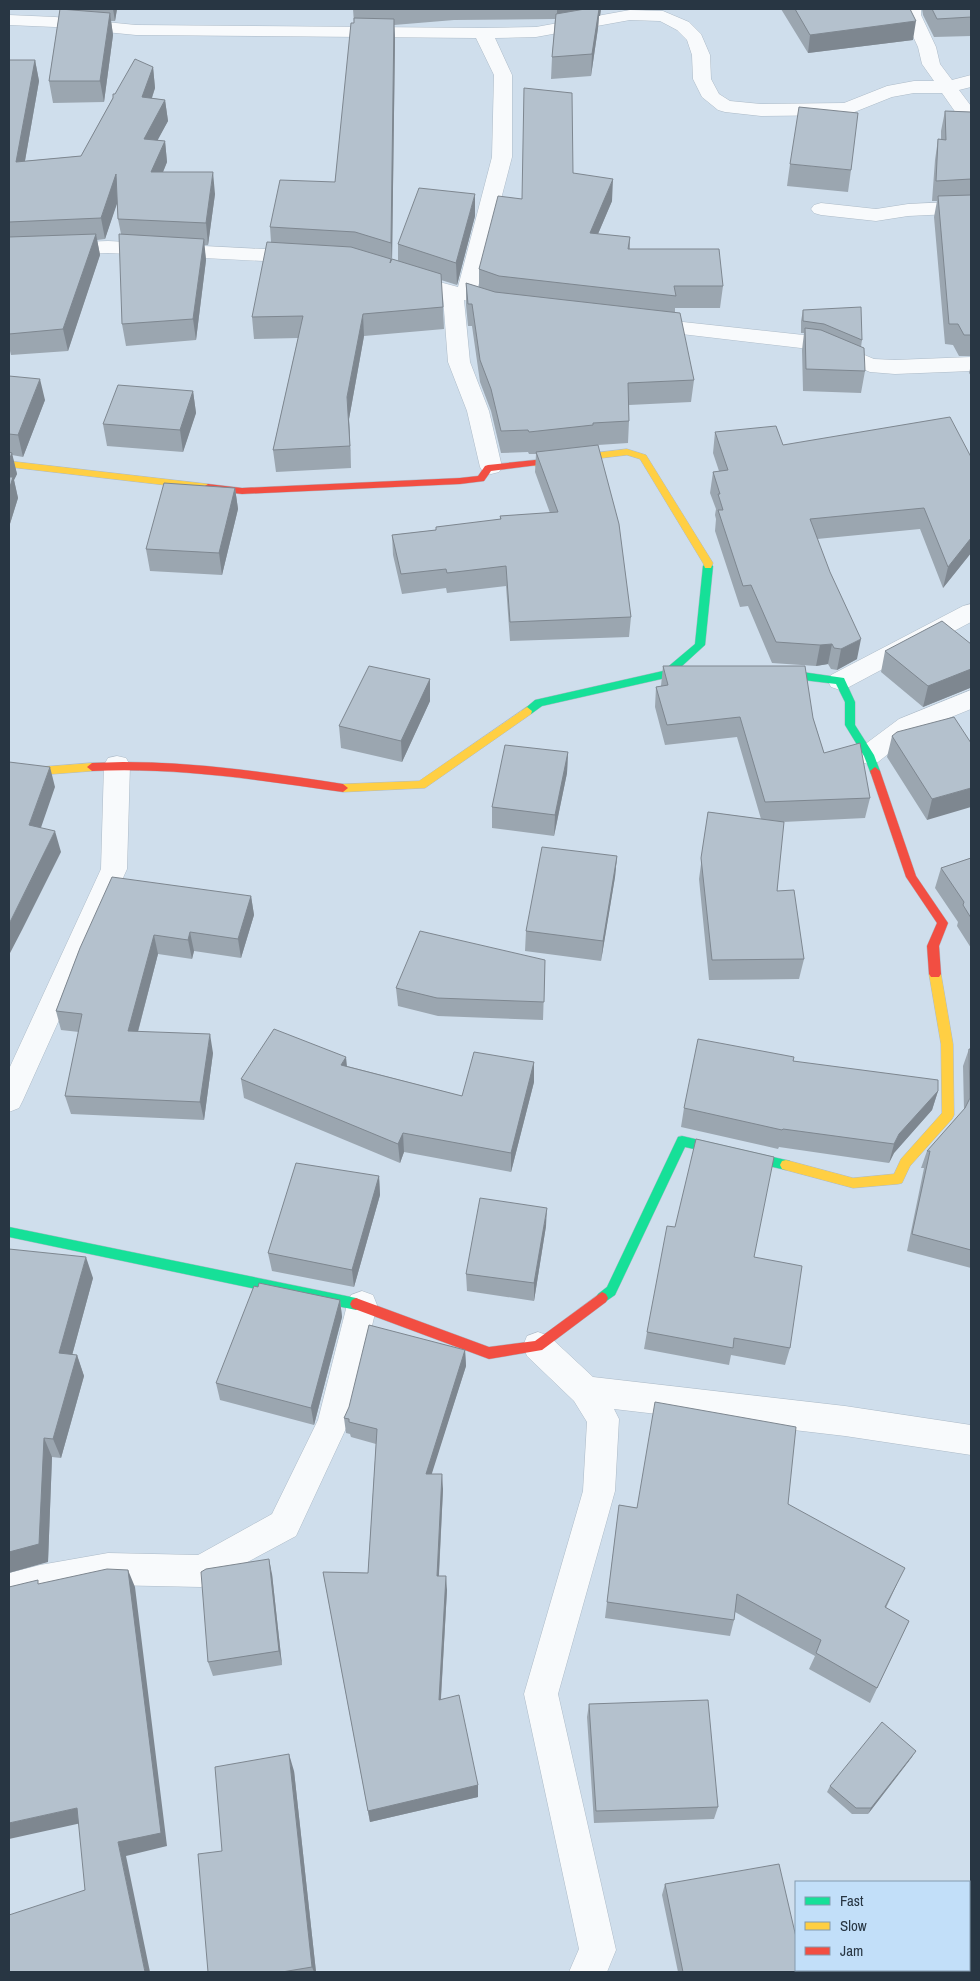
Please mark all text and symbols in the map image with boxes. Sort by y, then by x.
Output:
legend [795,1881,970,1971]
text: Fast [840,1890,864,1911]
text: Slow [840,1915,867,1936]
text: Jam [840,1940,863,1961]

